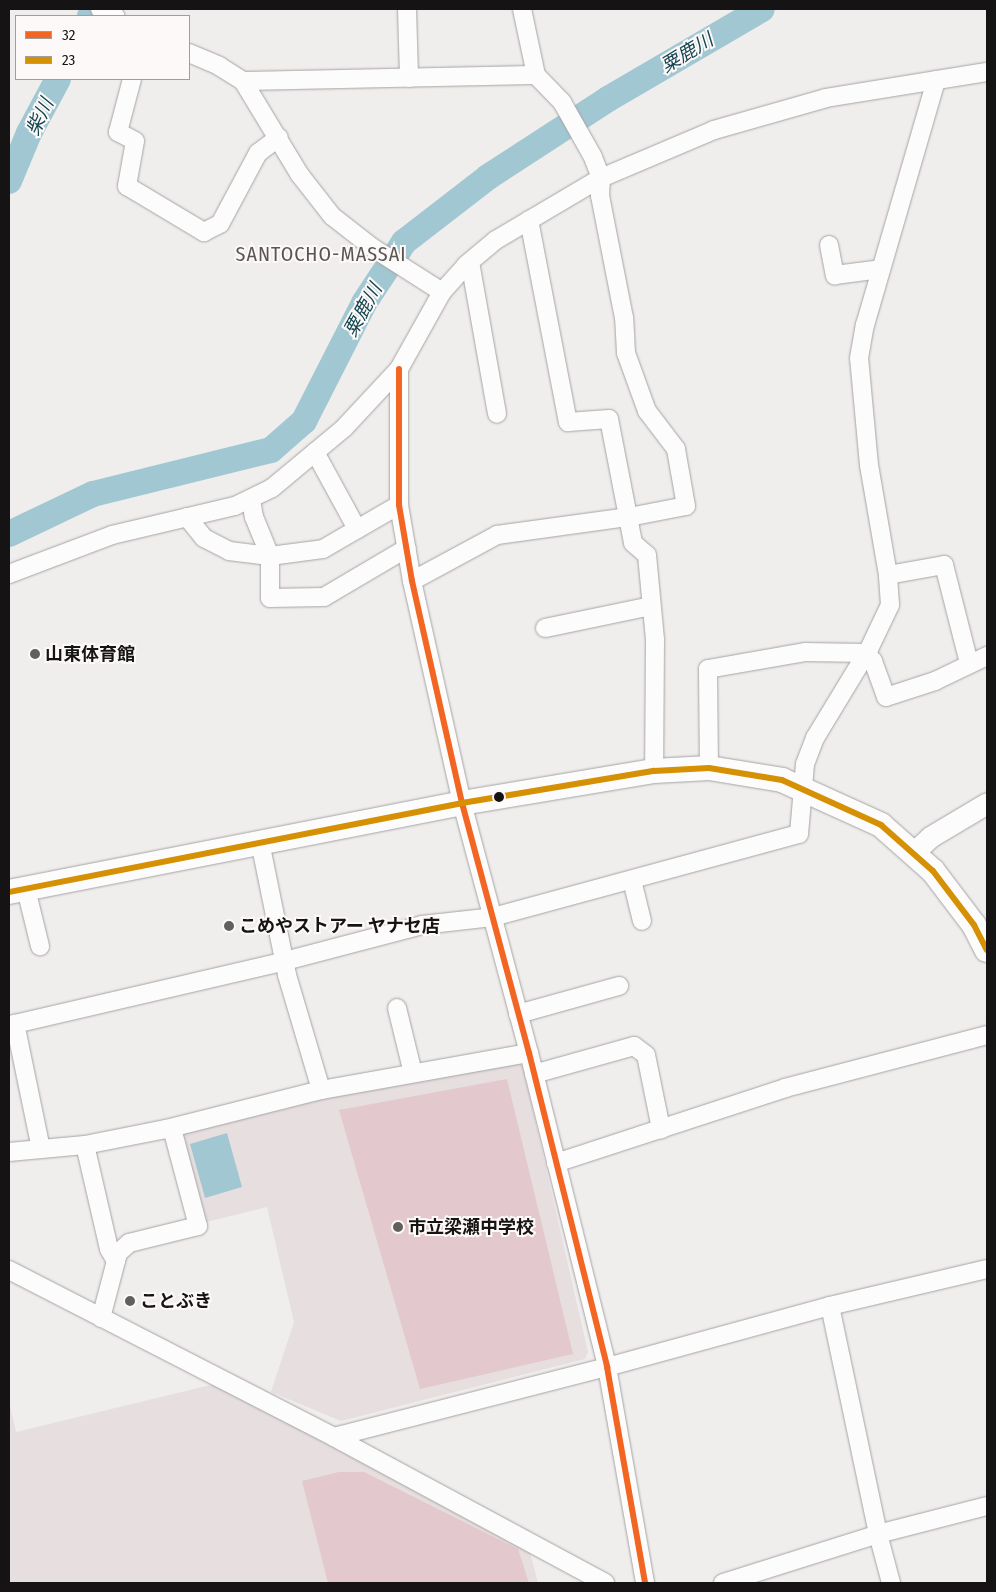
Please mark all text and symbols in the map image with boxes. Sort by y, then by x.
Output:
legend [15,15,190,80]
text: 32 [62,26,75,44]
water label: 粟鹿川 [657,29,717,77]
text: 23 [62,51,75,69]
water label: 柴川 [22,95,58,139]
district label: SANTOCHO-MASSAI [234,242,408,266]
water label: 粟鹿川 [339,280,387,340]
place label: 山東体育館 [45,643,135,665]
marker: 山東体育館 [29,648,41,660]
unlabelled marker [494,792,504,802]
place label: こめやストアー ヤナセ店 [239,915,440,937]
marker: こめやストアー ヤナセ店 [223,920,235,932]
place label: 市立梁瀬中学校 [408,1216,534,1238]
marker: 市立梁瀬中学校 [392,1221,404,1233]
place label: ことぶき [140,1290,212,1312]
marker: ことぶき [124,1295,136,1307]

